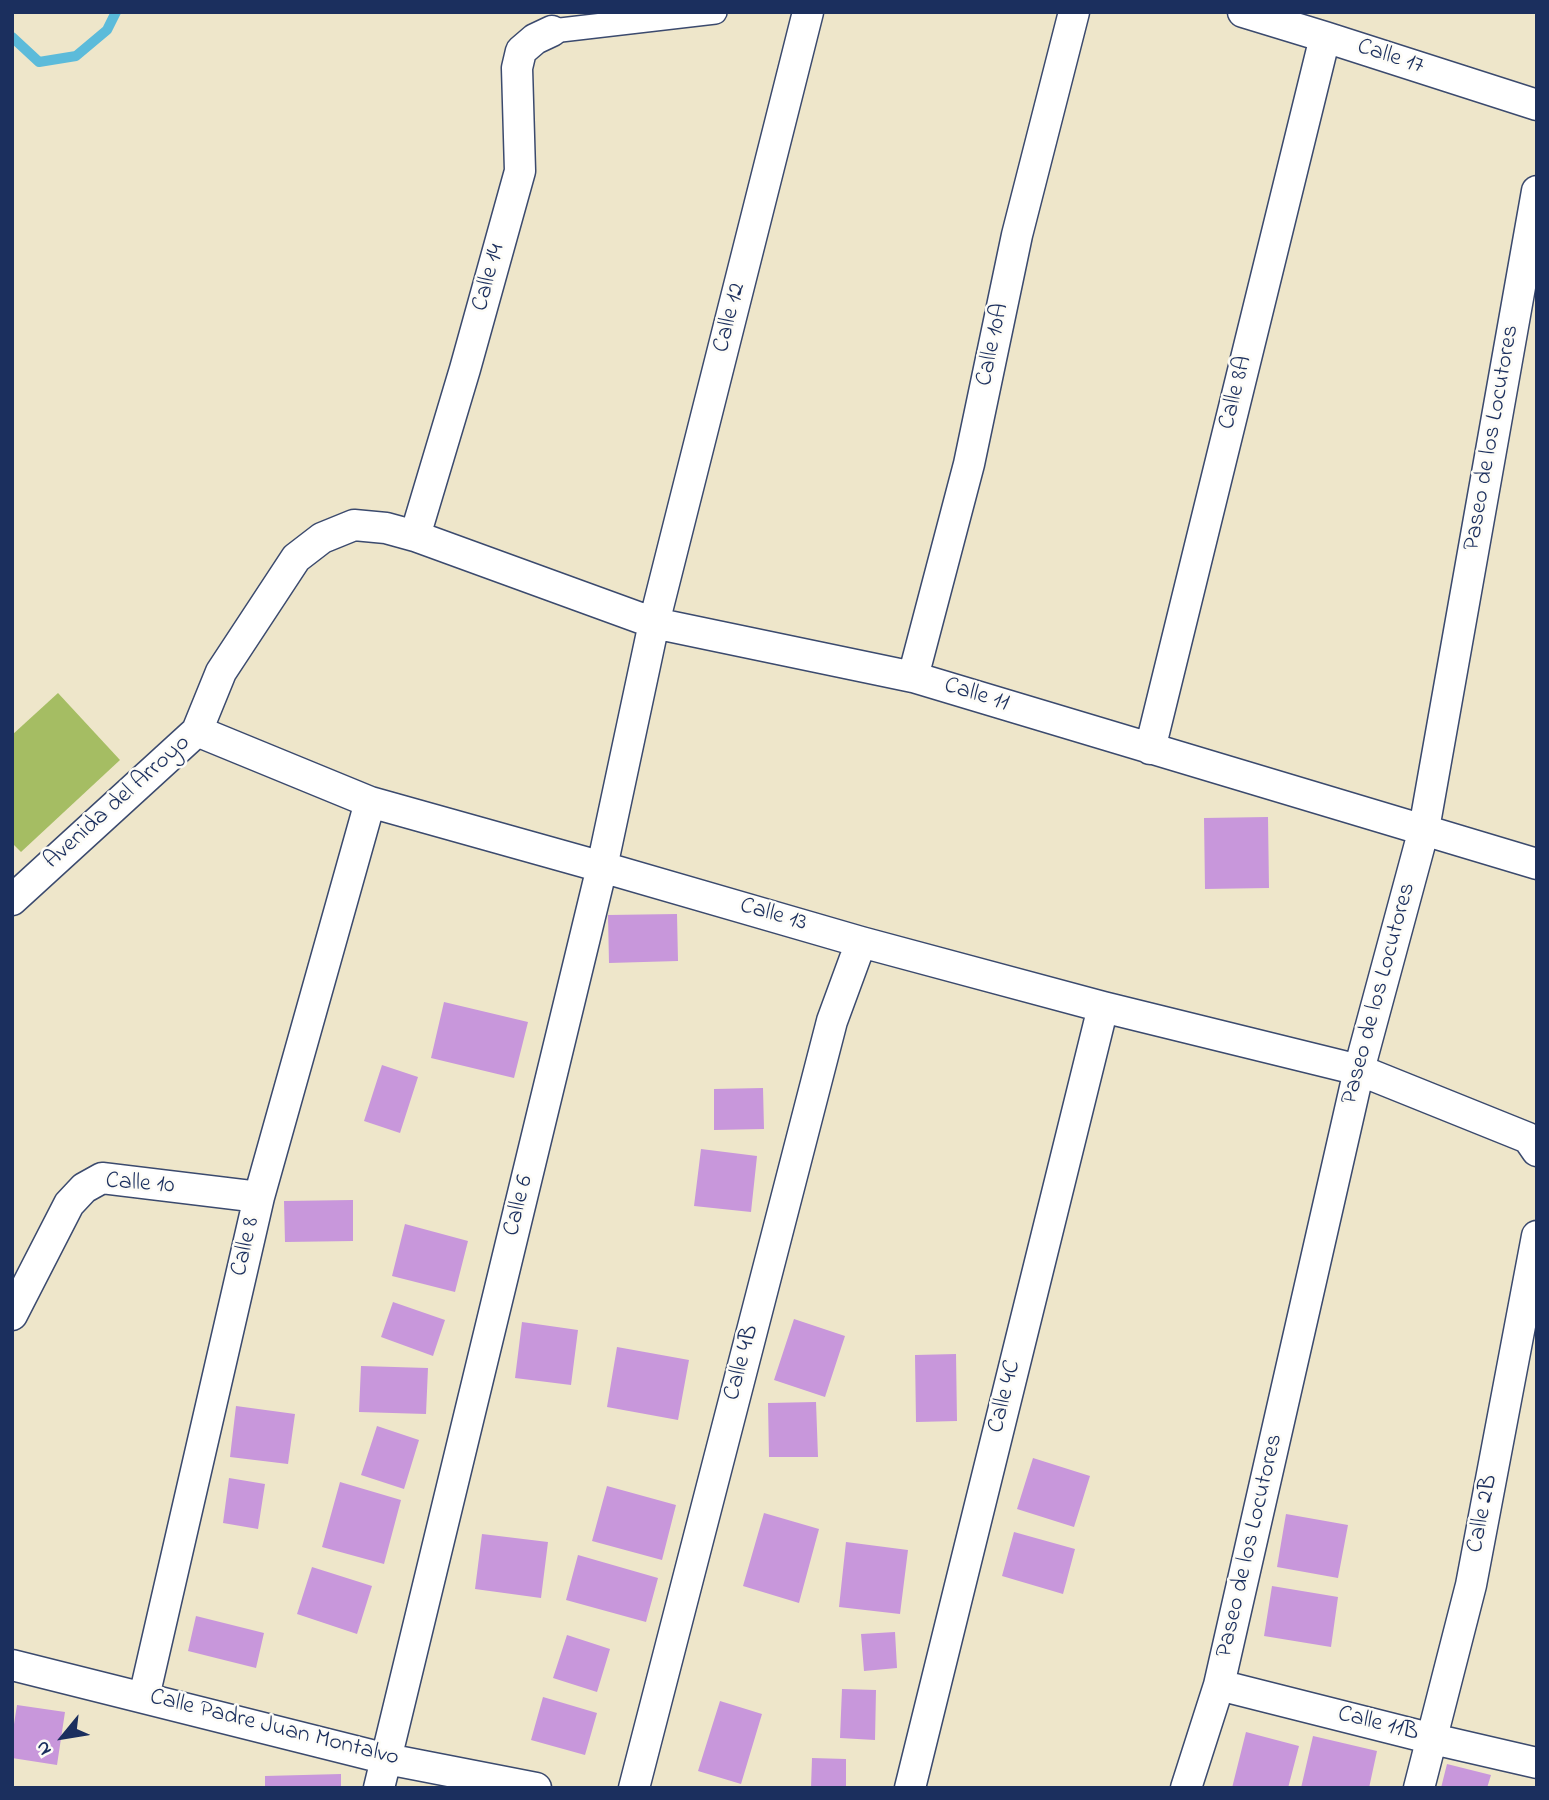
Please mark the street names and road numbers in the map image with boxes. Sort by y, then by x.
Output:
street label: Calle 17 [1353,34,1427,82]
street label: Calle 14 [467,241,513,315]
street label: Calle 12 [708,280,754,356]
street label: Calle 10A [971,301,1017,389]
street label: Paseo de los Locutores [1459,323,1527,553]
street label: Calle 8A [1214,353,1260,433]
street label: Calle 11 [940,673,1012,719]
street label: Avenida del Arroyo [39,730,197,876]
street label: Paseo de los Locutores [1337,880,1423,1108]
street label: Calle 13 [736,893,810,939]
street label: Calle 10 [105,1168,175,1202]
street label: Calle 6 [499,1173,541,1239]
street label: Calle 8 [226,1215,268,1279]
street label: Calle 4B [719,1322,767,1404]
street label: Calle 4C [983,1358,1029,1436]
street label: Paseo de los Locutores [1211,1431,1291,1661]
street label: Calle 2B [1462,1472,1506,1556]
street label: Calle Padre Juan Montalvo [146,1684,402,1774]
street label: Calle 11B [1335,1701,1421,1749]

